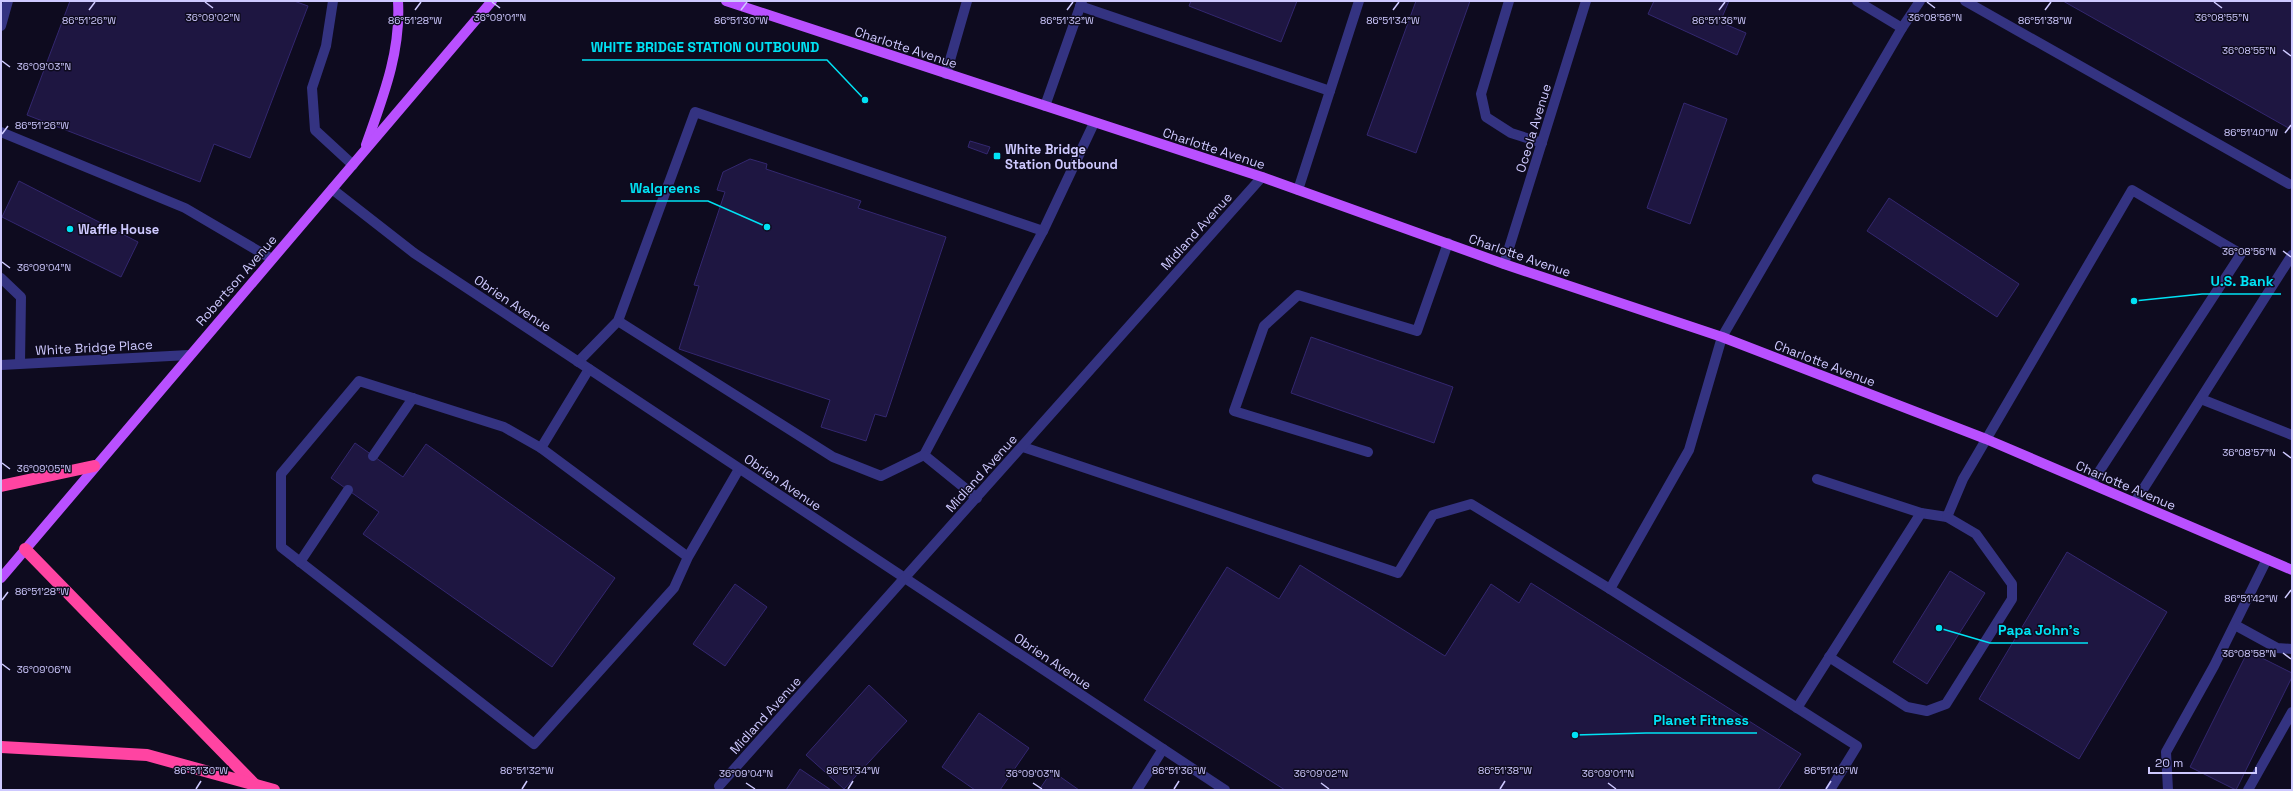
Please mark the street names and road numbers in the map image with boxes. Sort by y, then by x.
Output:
street label: Charlotte Avenue [852,23,959,72]
street label: Oceola Avenue [1512,82,1555,175]
street label: Charlotte Avenue [1160,124,1267,173]
street label: Midland Avenue [1157,189,1236,274]
street label: Charlotte Avenue [1467,230,1573,281]
street label: Robertson Avenue [192,231,281,329]
street label: Obrien Avenue [471,271,555,336]
street label: White Bridge Place [35,336,153,359]
street label: Charlotte Avenue [1772,336,1878,391]
street label: Midland Avenue [942,431,1021,516]
street label: Obrien Avenue [741,450,825,515]
street label: Charlotte Avenue [2073,457,2178,514]
street label: Obrien Avenue [1011,629,1095,694]
street label: Midland Avenue [726,673,805,758]

